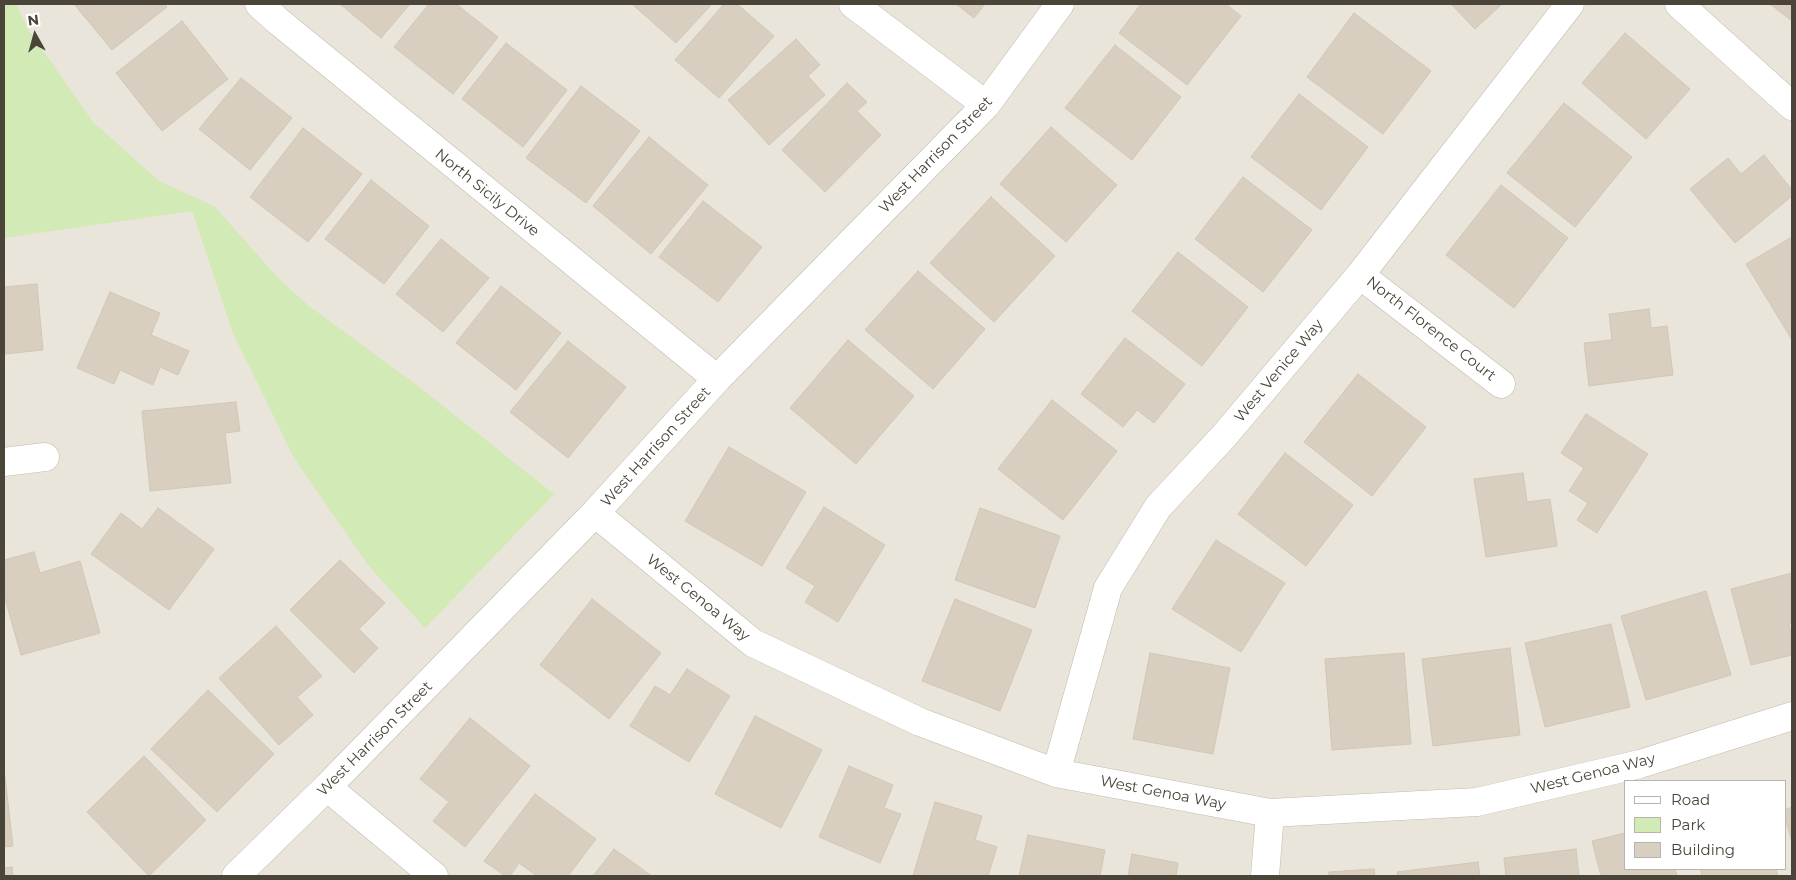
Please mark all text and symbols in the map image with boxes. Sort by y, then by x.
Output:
north arrow [10,10,60,60]
text: N [26,10,40,30]
street label: West Harrison Street [876,93,996,217]
street label: North Sicily Drive [431,145,543,241]
street label: North Florence Court [1363,273,1499,385]
street label: West Venice Way [1231,316,1327,426]
street label: West Harrison Street [597,383,715,511]
street label: West Genoa Way [643,551,753,645]
street label: West Harrison Street [314,678,436,800]
street label: West Genoa Way [1529,750,1657,798]
street label: West Genoa Way [1099,772,1227,814]
legend [1624,780,1786,870]
text: Road [1671,790,1710,809]
text: Park [1671,815,1705,834]
text: Building [1671,840,1735,859]

